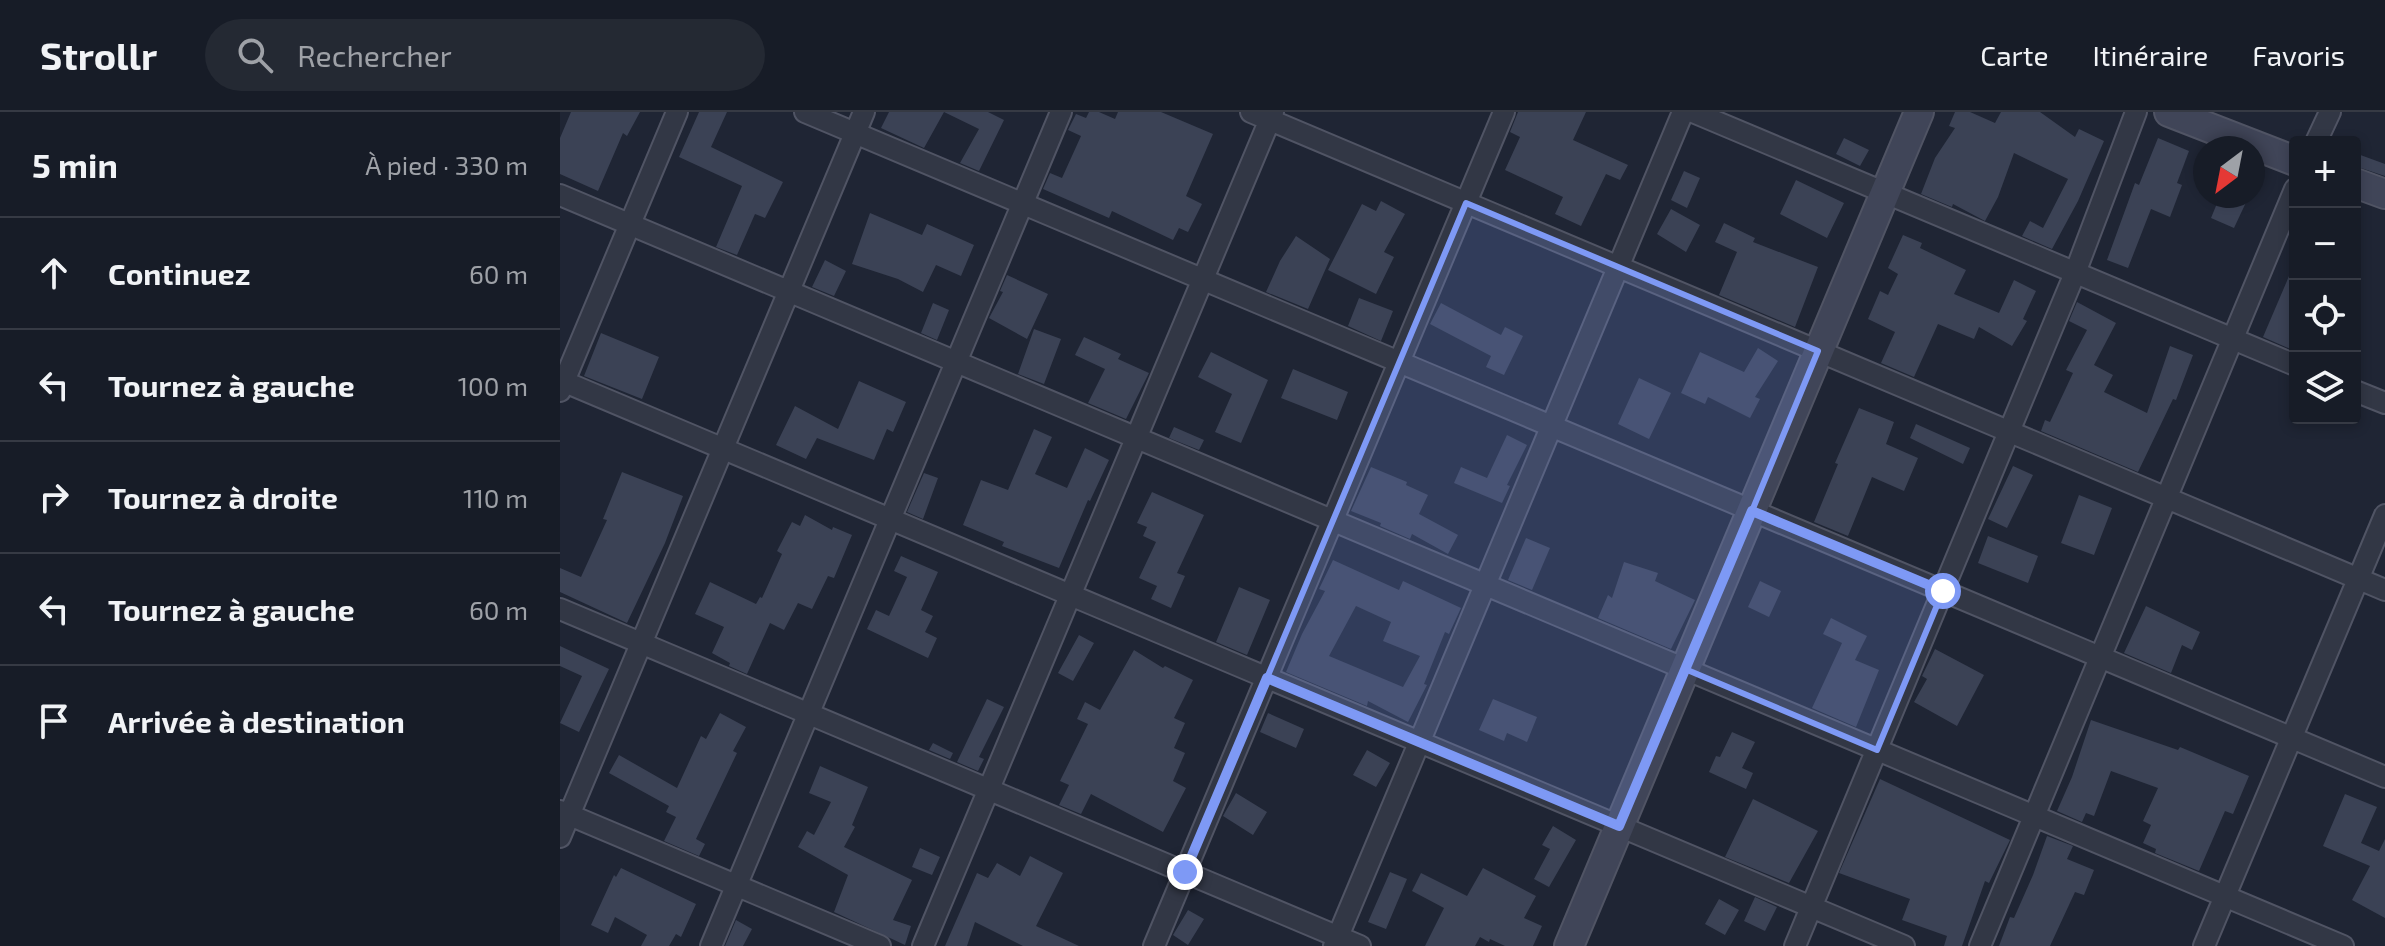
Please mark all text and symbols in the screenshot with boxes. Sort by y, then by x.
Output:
search box [205,19,765,91]
text: Strollr [40,32,157,78]
icon: search [233,33,277,77]
text: Rechercher [297,37,452,73]
text: Carte [1980,38,2049,72]
text: Itinéraire [2093,38,2208,72]
text: Favoris [2252,38,2345,72]
north arrow [2193,136,2265,208]
map controls [2289,136,2361,424]
button: + [2289,136,2361,208]
text: 5 min [32,144,118,185]
text: À pied · 330 m [365,149,528,180]
button: − [2289,208,2361,280]
icon: ahead [32,251,76,295]
text: Continuez [108,255,250,291]
text: 60 m [469,258,528,289]
button: locate [2289,280,2361,352]
button: layers [2289,352,2361,424]
icon: left [32,363,76,407]
text: Tournez à gauche [108,367,355,403]
text: 100 m [458,370,528,401]
icon: right [32,475,76,519]
text: Tournez à droite [108,479,338,515]
text: 110 m [463,482,528,513]
route start [1925,573,1961,609]
icon: left [32,587,76,631]
text: Tournez à gauche [108,591,355,627]
text: 60 m [469,594,528,625]
icon: arrive [32,699,76,743]
text: Arrivée à destination [108,703,405,739]
route end [1167,854,1203,890]

